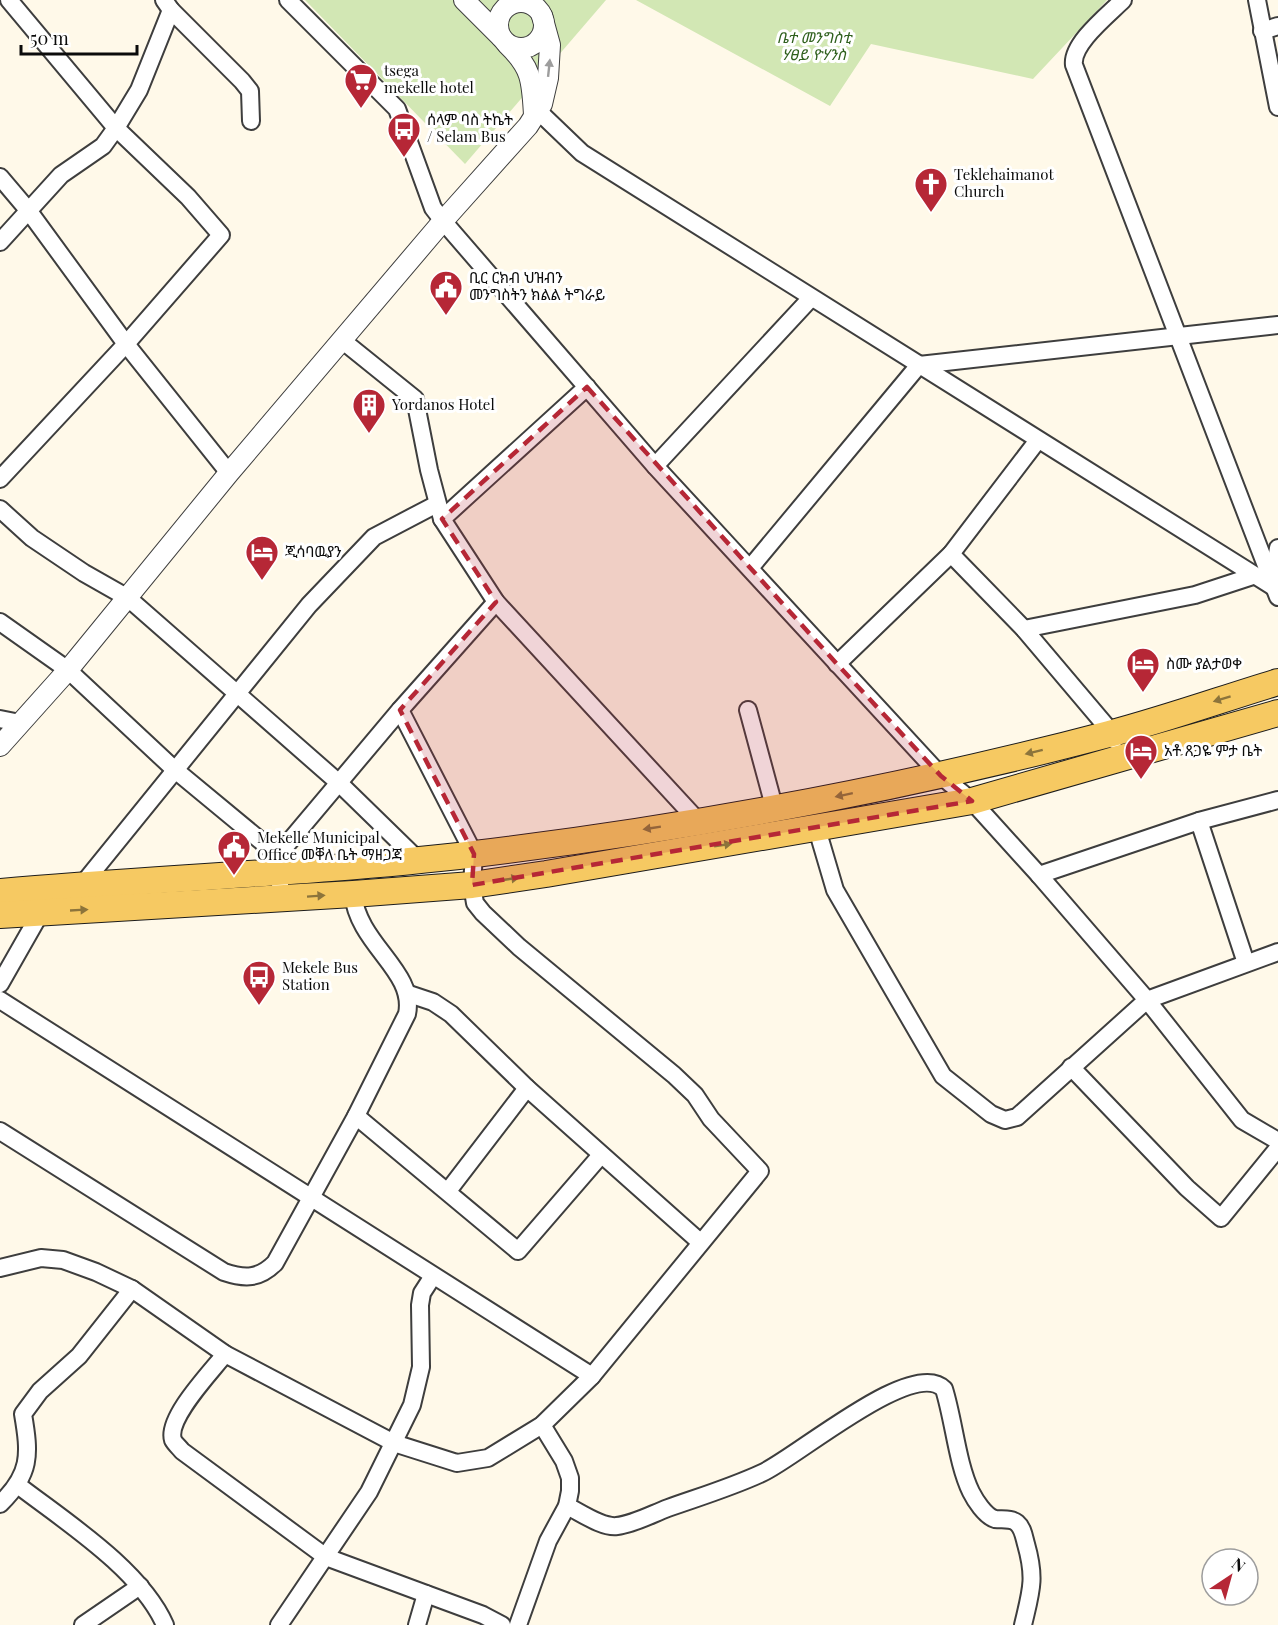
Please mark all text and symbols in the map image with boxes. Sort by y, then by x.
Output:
scale bar [21,18,136,56]
text: 50 m [30,26,69,50]
park label: ቤተ መንግስቲ ሃፀይ ዮሃንስ [777,27,853,64]
one-way arrow [545,58,554,77]
place label: tsega mekelle hotel [384,60,474,97]
supermarket icon: tsega mekelle hotel [343,62,379,109]
place label: ሰላም ባስ ትኬት / Selam Bus [427,109,513,146]
bus stop icon: ሰላም ባስ ትኬት / Selam Bus [386,111,422,158]
place label: Teklehaimanot Church [954,164,1054,201]
church icon: Teklehaimanot Church [913,166,949,213]
place label: ቢር ርክብ ህዝብን መንግስትን ክልል ትግራይ [469,267,605,304]
public building icon: ቢር ርክብ ህዝብን መንግስትን ክልል ትግራይ [428,269,464,316]
building icon: Yordanos Hotel [351,387,387,434]
place label: Yordanos Hotel [391,394,495,414]
hotel icon: ጂሳባዉያን [244,534,280,581]
place label: ጂሳባዉያን [285,541,342,561]
hotel icon: ስሙ ያልታወቀ [1125,646,1161,693]
place label: ስሙ ያልታወቀ [1166,653,1242,673]
one-way arrow [1213,695,1231,705]
hotel icon: አቶ ጸጋዬ ምታ ቤት [1123,733,1159,780]
place label: አቶ ጸጋዬ ምታ ቤት [1164,740,1262,760]
one-way arrow [1025,748,1044,758]
one-way arrow [835,791,854,801]
one-way arrow [643,824,662,833]
place label: Mekelle Municipal Office መቐለ ቤት ማዘጋጃ [257,827,402,864]
public building icon: Mekelle Municipal Office መቐለ ቤት ማዘጋጃ [216,829,252,876]
one-way arrow [714,840,733,849]
one-way arrow [501,875,520,884]
one-way arrow [307,892,326,901]
one-way arrow [70,906,89,915]
place label: Mekele Bus Station [282,957,358,994]
bus stop icon: Mekele Bus Station [241,959,277,1006]
north arrow [1200,1547,1260,1607]
text: N [1228,1553,1250,1577]

